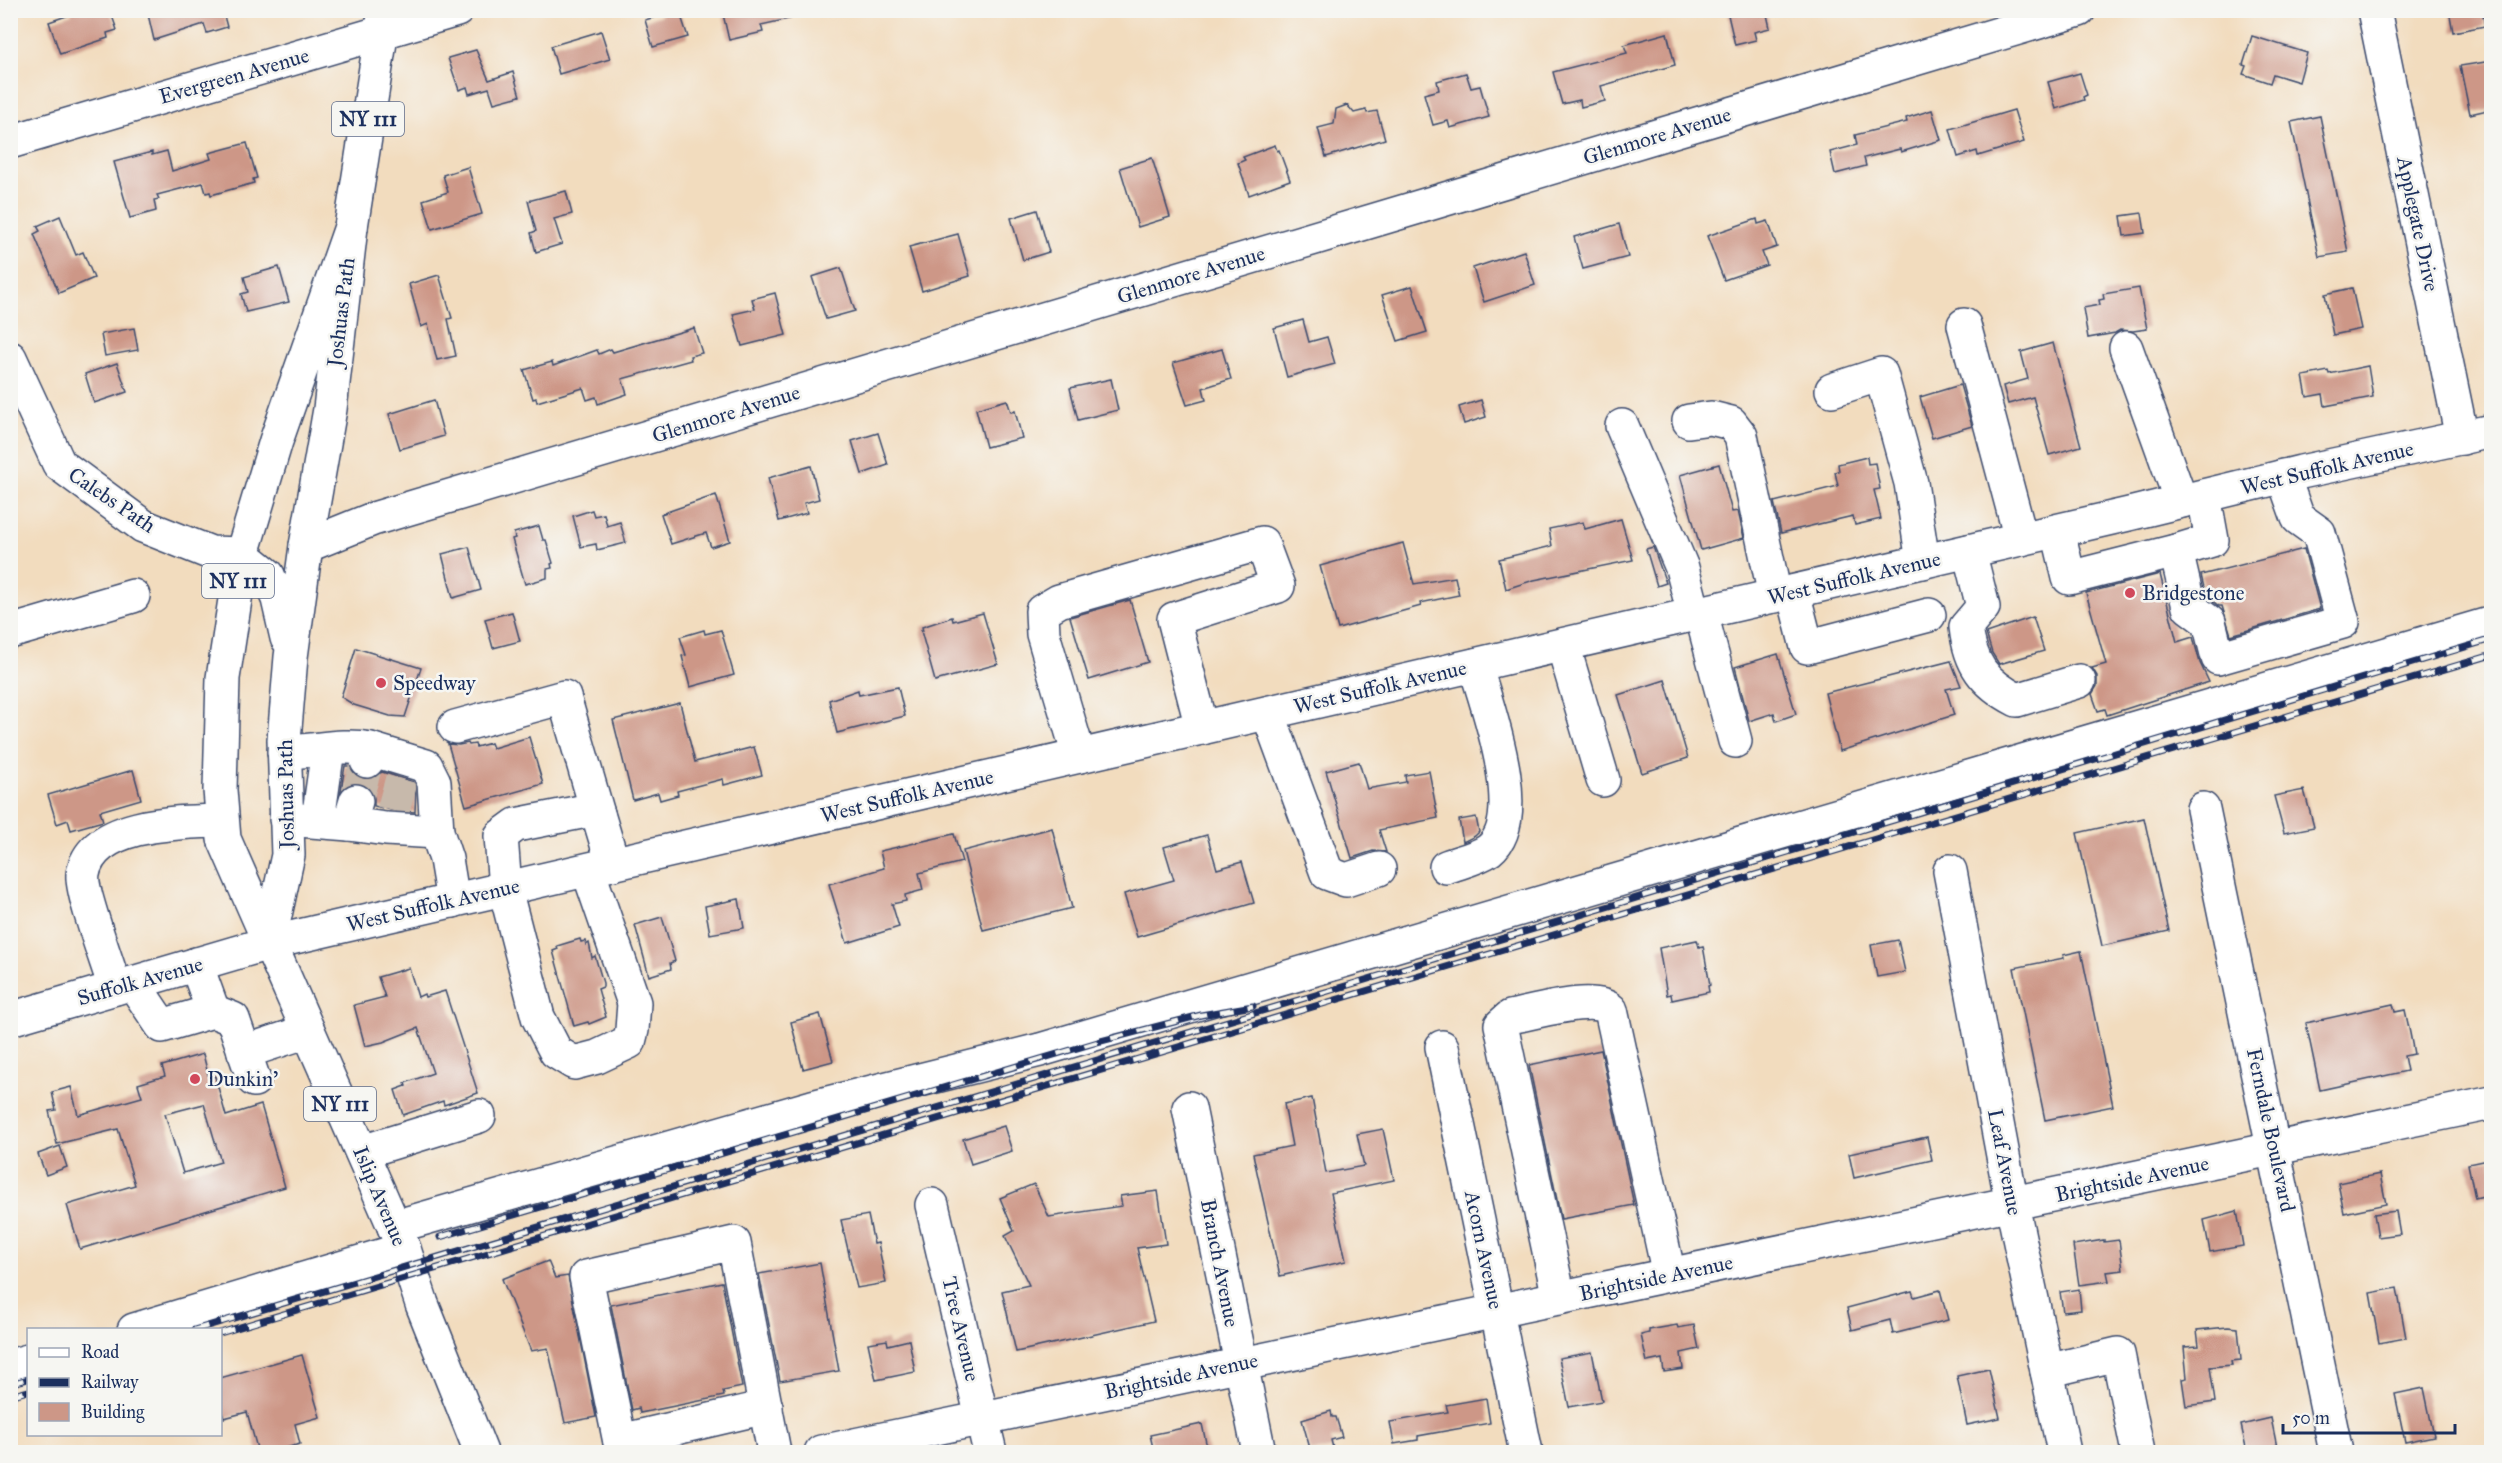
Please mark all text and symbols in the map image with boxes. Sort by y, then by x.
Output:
street label: Evergreen Avenue [156,42,312,110]
street label: Glenmore Avenue [1580,101,1734,171]
road number: NY 111 [332,102,404,136]
street label: Applegate Drive [2391,153,2445,294]
street label: Glenmore Avenue [1114,240,1268,310]
street label: Joshuas Path [321,256,361,370]
street label: Glenmore Avenue [649,379,803,449]
street label: West Suffolk Avenue [2238,435,2416,501]
street label: Calebs Path [63,461,161,539]
street label: West Suffolk Avenue [1765,545,1943,611]
road number: NY 111 [202,564,274,598]
place label: Bridgestone [2142,580,2245,606]
marker: Bridgestone [2123,586,2137,600]
street label: West Suffolk Avenue [1291,654,1469,720]
place label: Speedway [393,670,477,696]
marker: Speedway [374,676,388,690]
street label: Joshuas Path [272,739,300,851]
street label: West Suffolk Avenue [818,763,996,829]
street label: West Suffolk Avenue [344,872,522,938]
street label: Suffolk Avenue [74,951,206,1011]
street label: Ferndale Boulevard [2241,1046,2301,1215]
place label: Dunkin' [207,1066,278,1092]
marker: Dunkin' [188,1072,202,1086]
road number: NY 111 [304,1087,376,1121]
street label: Leaf Avenue [1982,1107,2028,1218]
street label: Islip Avenue [347,1142,413,1250]
street label: Brightside Avenue [2053,1150,2211,1208]
street label: Acorn Avenue [1459,1187,1509,1312]
street label: Branch Avenue [1195,1197,1245,1330]
street label: Brightside Avenue [1577,1249,1735,1307]
street label: Tree Avenue [936,1274,986,1384]
legend [27,1328,222,1436]
text: Road [81,1341,119,1363]
street label: Brightside Avenue [1102,1347,1260,1405]
text: Railway [81,1371,139,1393]
scale bar [2283,1397,2456,1435]
text: Building [81,1401,145,1424]
text: 50 m [2292,1407,2330,1429]

